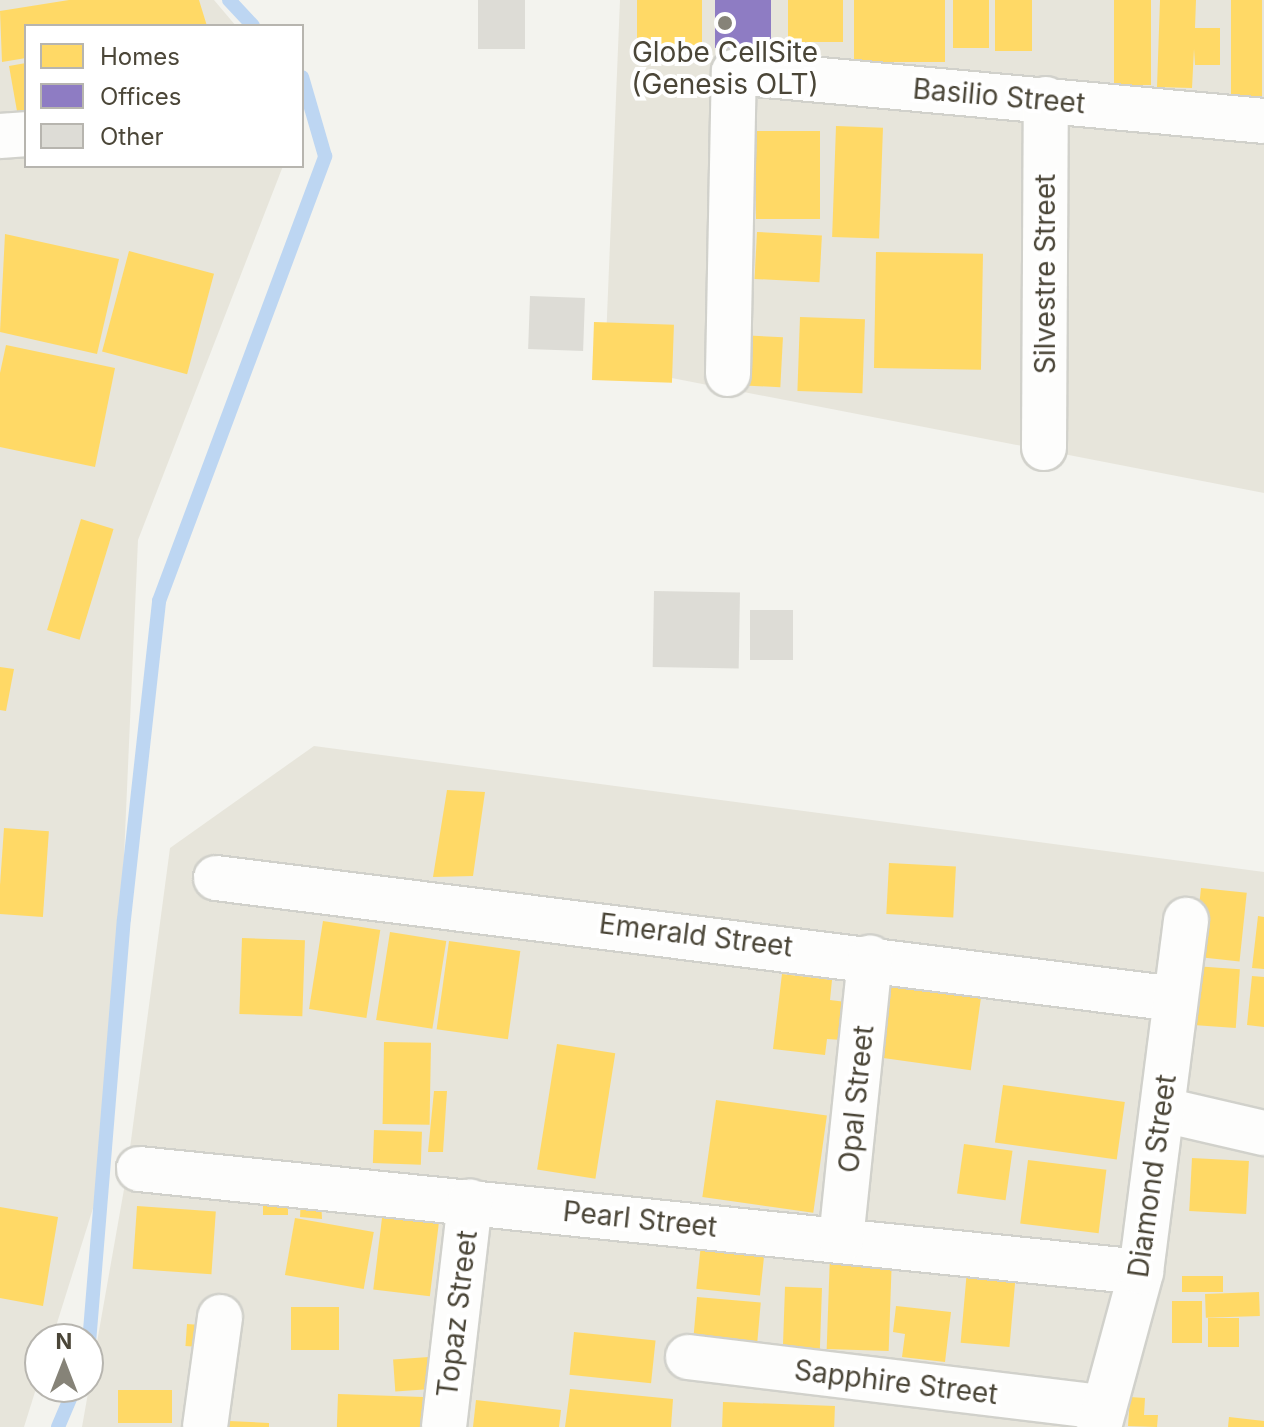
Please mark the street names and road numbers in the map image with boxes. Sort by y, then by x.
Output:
street label: Basilio Street [911,72,1087,120]
street label: Silvestre Street [1028,174,1062,374]
street label: Emerald Street [597,906,795,964]
street label: Opal Street [832,1024,880,1174]
street label: Diamond Street [1121,1072,1183,1280]
street label: Pearl Street [561,1194,719,1244]
street label: Topaz Street [430,1228,484,1400]
street label: Sapphire Street [792,1353,1000,1411]

